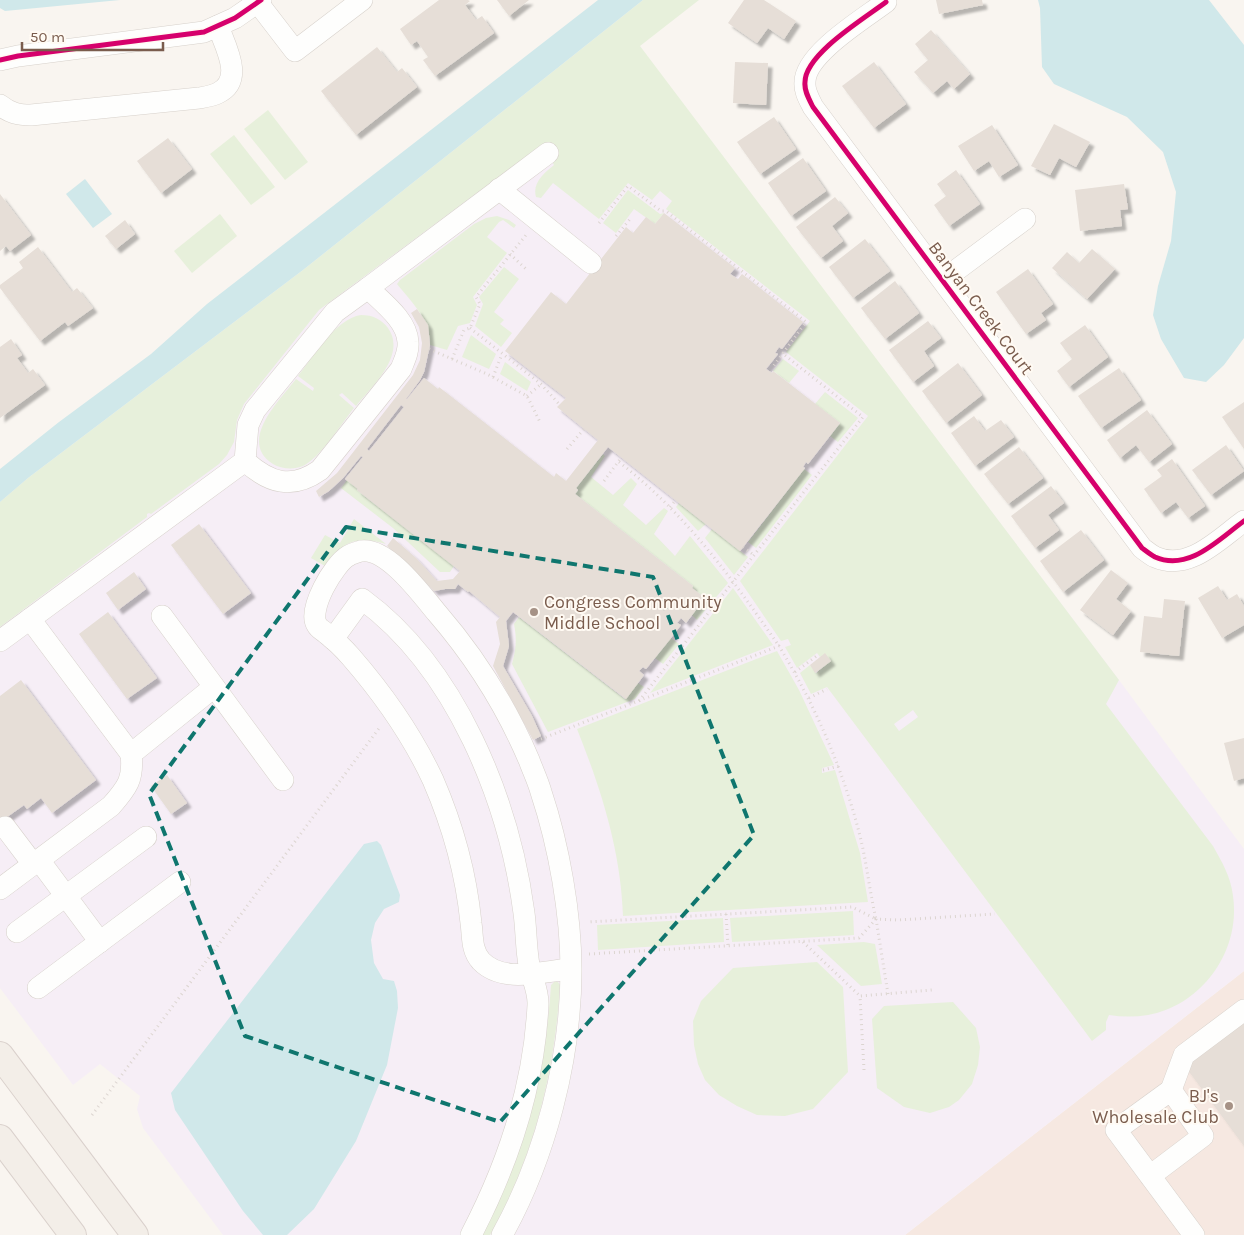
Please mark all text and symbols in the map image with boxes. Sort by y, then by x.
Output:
scale bar [22,20,164,52]
text: 50 m [30,28,65,46]
street label: Banyan Creek Court [924,237,1038,379]
place label: Congress Community Middle School [544,591,722,634]
marker: Congress Community Middle School [528,606,540,618]
place label: BJ's Wholesale Club [1092,1085,1219,1128]
marker: BJ's Wholesale Club [1223,1100,1235,1112]

